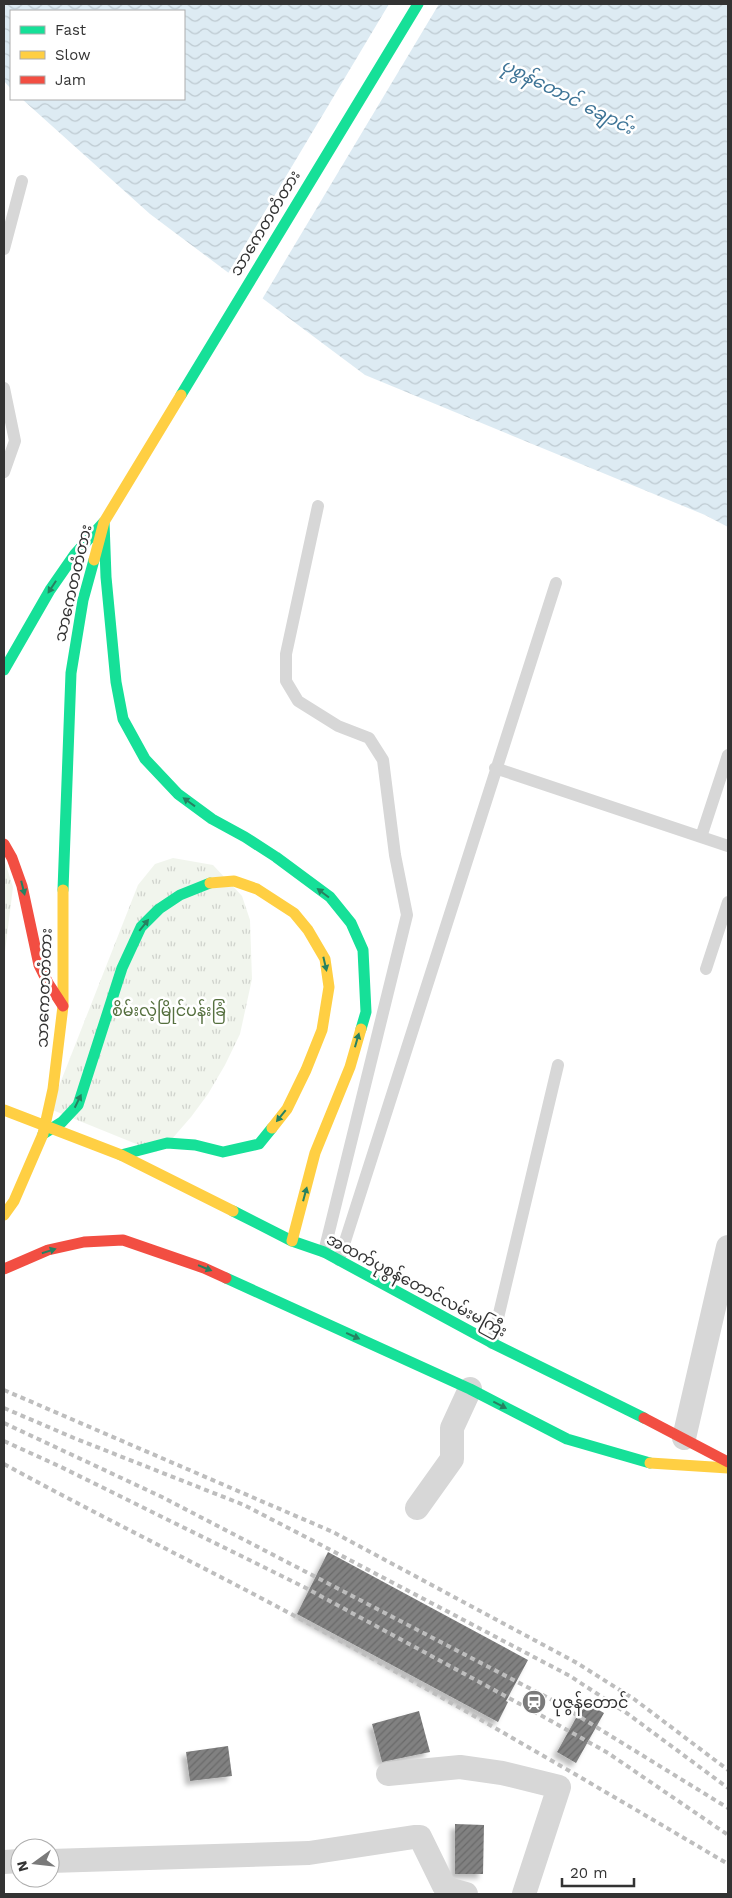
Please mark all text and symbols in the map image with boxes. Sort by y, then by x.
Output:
legend [10,10,185,100]
text: Fast [55,21,87,39]
text: Slow [55,46,91,64]
water label: ပုစွန်တောင် ချောင်း [496,52,640,144]
text: Jam [55,71,86,89]
street label: သာကေတတံတား [226,167,304,279]
street label: သာကေတတံတား [50,522,96,644]
one-way arrow [47,581,57,594]
one-way arrow [182,797,196,807]
one-way arrow [19,880,27,895]
one-way arrow [316,888,330,898]
one-way arrow [139,919,150,932]
street label: သာကေတတံတား [32,928,56,1048]
one-way arrow [321,957,329,972]
park label: စိမ်းလဲ့မြိုင်ပန်းခြံ [112,999,226,1024]
one-way arrow [354,1033,362,1048]
one-way arrow [74,1094,82,1109]
one-way arrow [276,1109,287,1122]
one-way arrow [302,1186,310,1201]
street label: အထက်ပုစွန်တောင်လမ်းမကြီး [321,1227,511,1345]
one-way arrow [41,1247,56,1254]
one-way arrow [198,1265,212,1273]
one-way arrow [346,1333,360,1341]
one-way arrow [493,1401,507,1409]
station icon: ပုဇွန်တောင် [521,1689,547,1715]
place label: ပုဇွန်တောင် [552,1691,628,1717]
north arrow [10,1838,60,1888]
scale bar [562,1856,634,1888]
text: N [13,1859,32,1873]
text: 20 m [570,1864,608,1882]

